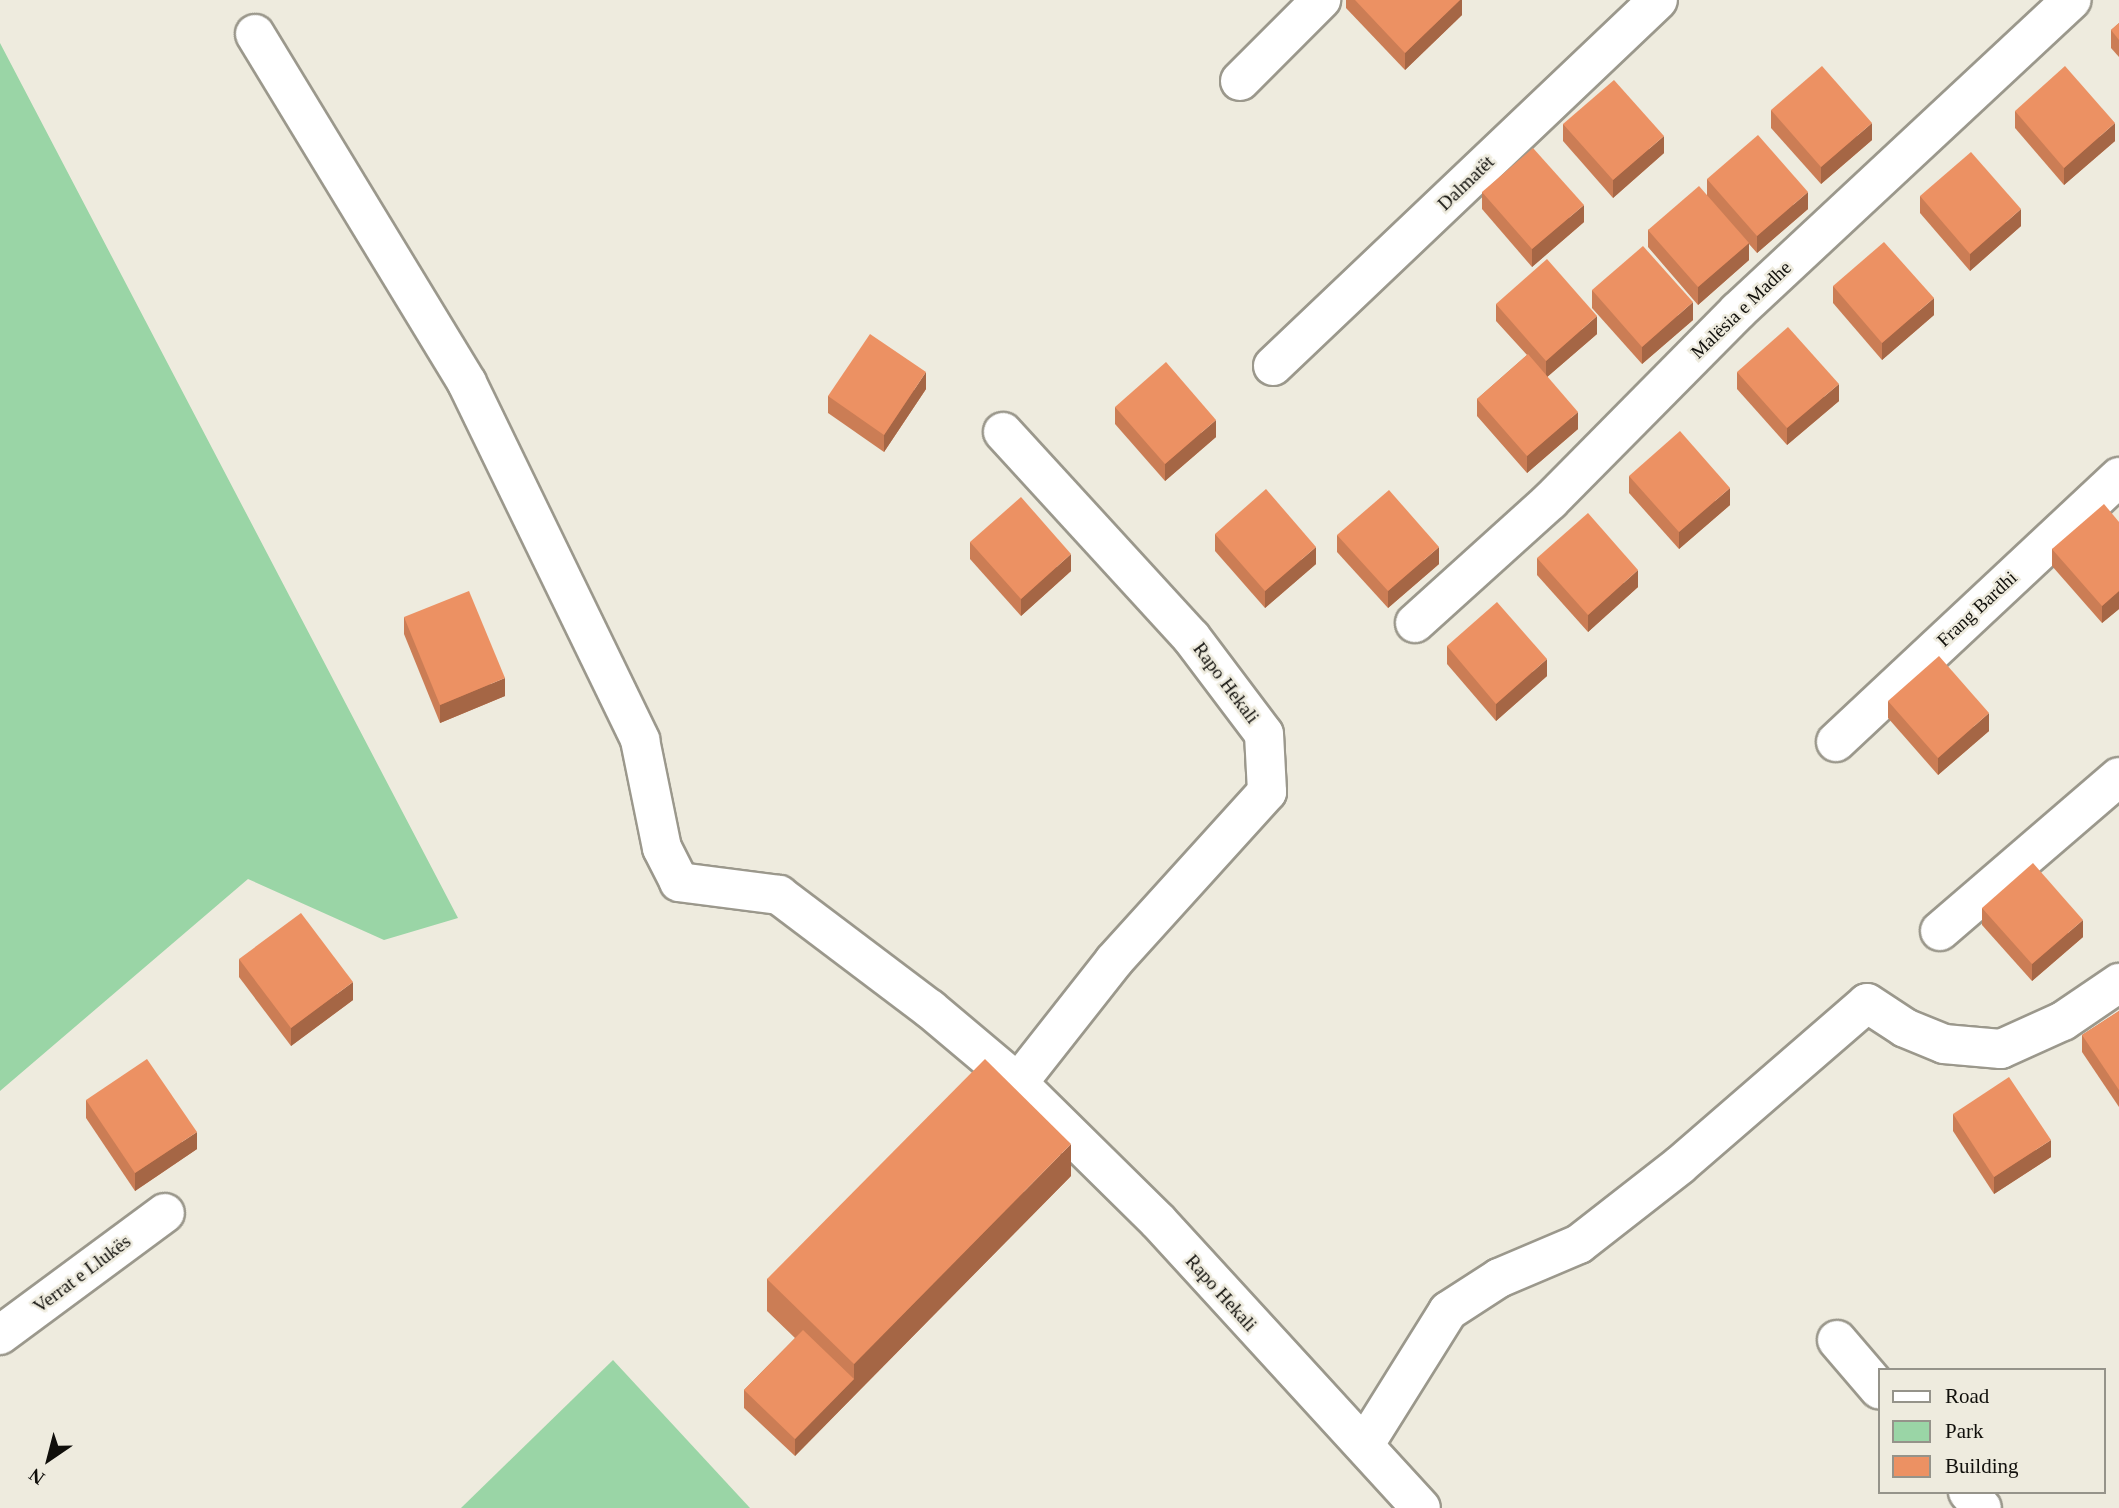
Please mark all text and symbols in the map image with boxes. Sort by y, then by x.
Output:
street label: Dalmatët [1433,151,1499,215]
street label: Malësia e Madhe [1686,256,1796,364]
street label: Frang Bardhi [1932,566,2022,652]
street label: Rapo Hekali [1188,638,1264,728]
street label: Verrat e Llukës [29,1230,135,1318]
street label: Rapo Hekali [1181,1250,1261,1336]
legend [1878,1368,2105,1494]
text: Road [1945,1384,1989,1408]
text: Park [1945,1419,1984,1443]
north arrow [14,1424,84,1494]
text: Building [1945,1454,2019,1478]
text: N [25,1464,48,1489]

